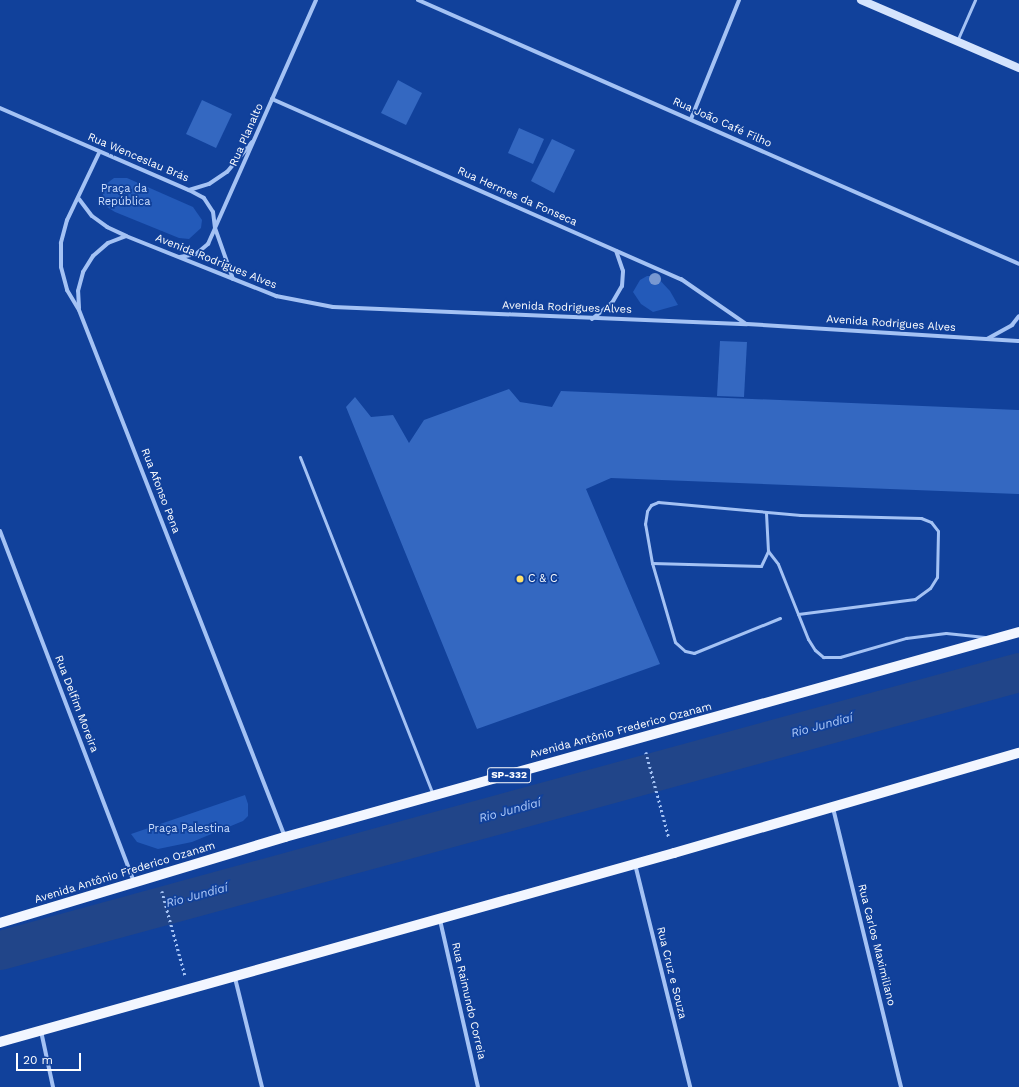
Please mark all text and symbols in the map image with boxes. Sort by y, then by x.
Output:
street label: Rua João Café Filho [670,95,774,151]
street label: Rua Planalto [227,101,267,169]
street label: Rua Wenceslau Brás [85,131,191,185]
street label: Rua Hermes da Fonseca [455,165,579,229]
park label: Praça da República [98,183,150,209]
street label: Avenida Rodrigues Alves [153,231,279,293]
street label: Avenida Rodrigues Alves [502,299,632,317]
street label: Avenida Rodrigues Alves [825,313,957,335]
street label: Rua Afonso Pena [138,446,182,536]
place label: C & C [528,572,557,586]
marker: C & C [515,574,525,584]
street label: Rua Delfim Moreira [51,653,101,755]
street label: Avenida Antônio Frederico Ozanam [528,700,714,762]
water label: Rio Jundiaí [789,711,855,741]
road number: SP-332 [487,767,531,783]
water label: Rio Jundiaí [477,796,543,826]
park label: Praça Palestina [148,822,230,836]
street label: Avenida Antônio Frederico Ozanam [33,839,217,907]
water label: Rio Jundiaí [164,881,230,911]
street label: Rua Carlos Maximiliano [854,883,898,1007]
street label: Rua Cruz e Souza [653,925,689,1021]
street label: Rua Raimundo Correia [448,941,488,1061]
scale bar [18,1045,83,1071]
text: 20 m [23,1053,53,1067]

